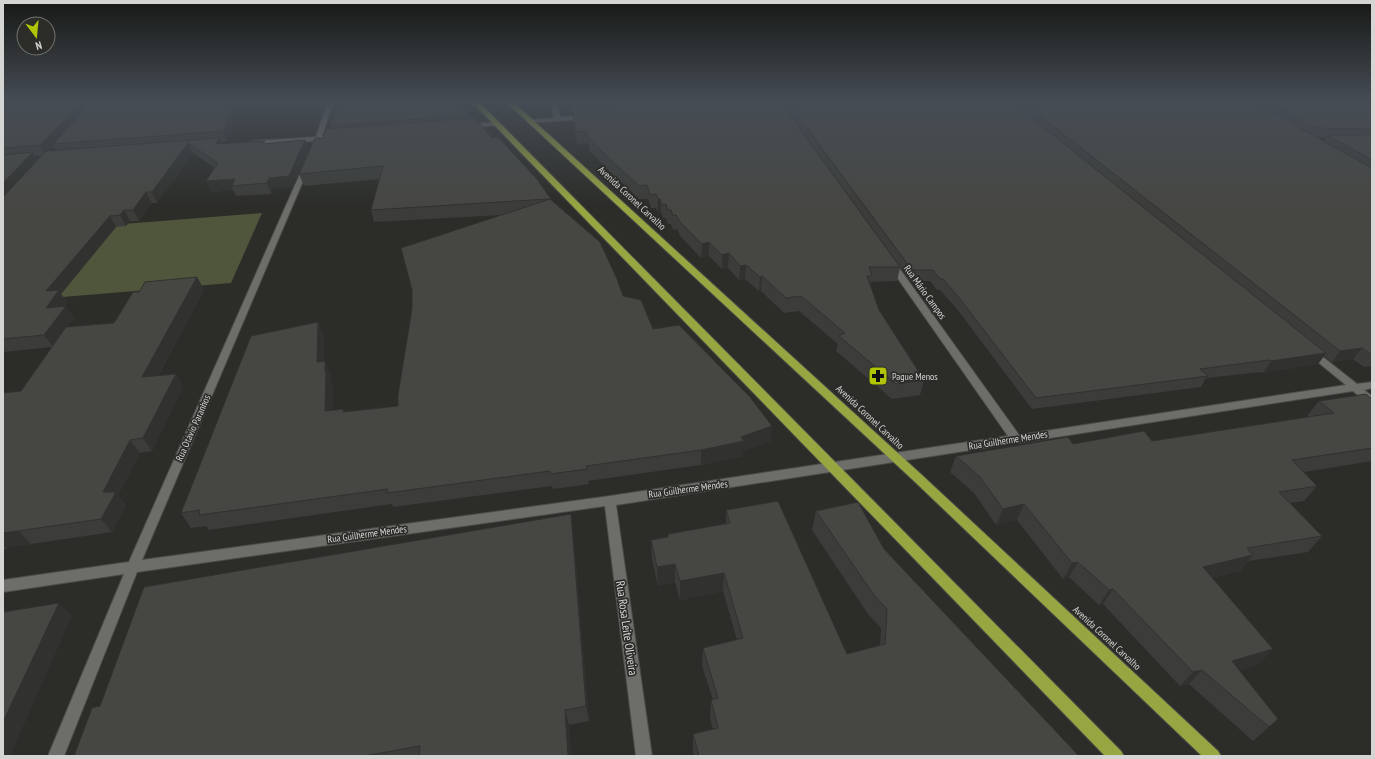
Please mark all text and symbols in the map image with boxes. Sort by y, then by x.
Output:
north arrow [16,16,56,56]
text: N [34,38,44,53]
street label: Avenida Coronel Carvalho [595,163,669,233]
street label: Rua Mário Campos [901,262,949,322]
pharmacy icon: Pague Menos [867,365,889,387]
place label: Pague Menos [892,370,938,383]
street label: Avenida Coronel Carvalho [833,382,907,452]
street label: Rua Otávio Paranhos [173,392,214,463]
street label: Rua Guilherme Mendes [968,427,1049,453]
street label: Rua Guilherme Mendes [648,477,729,501]
street label: Rua Guilherme Mendes [327,522,408,546]
street label: Rua Rosa Leite Oliveira [613,580,641,676]
street label: Avenida Coronel Carvalho [1070,603,1144,673]

